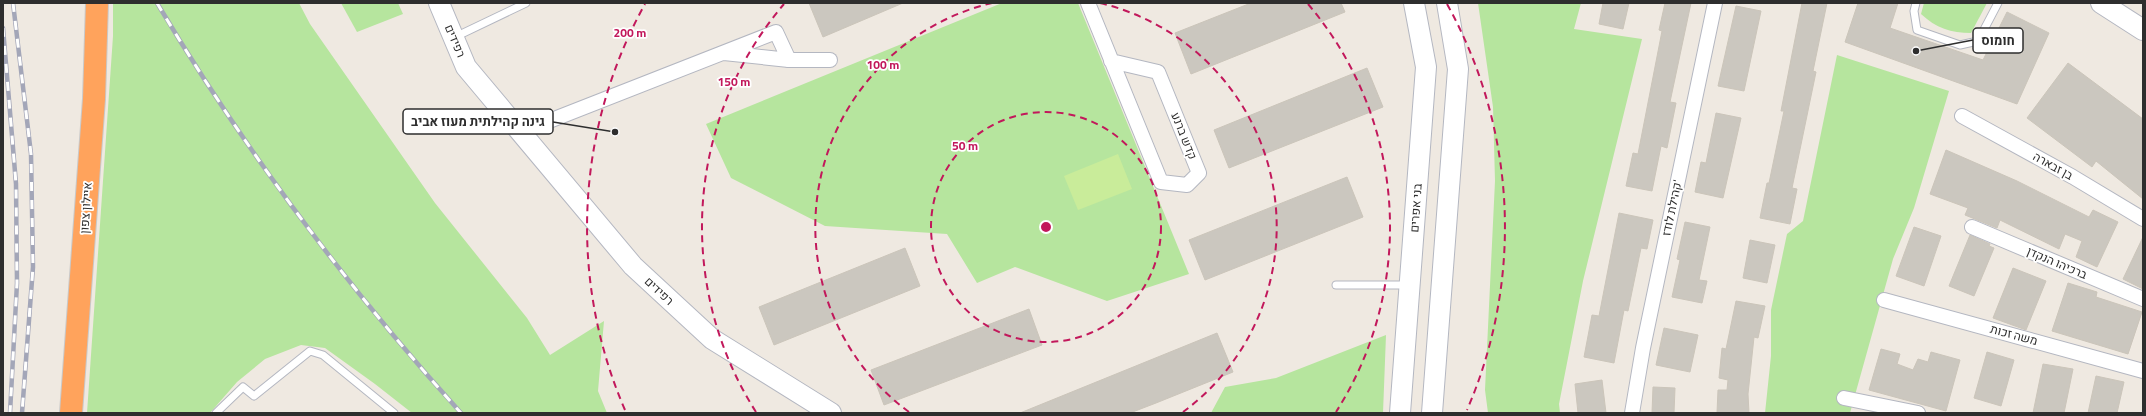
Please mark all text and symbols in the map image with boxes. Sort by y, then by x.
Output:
street label: רפידים [440,21,471,60]
text: 200 m [614,23,646,42]
callout: חומוס [1973,28,2023,53]
text: חומוס [1981,30,2015,50]
text: 100 m [867,55,899,74]
text: 150 m [718,72,750,91]
callout: גינה קהילתית מעוז אביב [403,109,553,134]
street label: קדש ברנע [1166,109,1203,162]
text: גינה קהילתית מעוז אביב [411,111,545,131]
text: 50 m [952,136,978,155]
street label: בן זבארה [2030,147,2078,185]
street label: קהילת לודז' [1656,178,1687,238]
street label: איילון צפון [74,181,97,234]
street label: בני אפרים [1404,182,1427,233]
centre of rings [1039,220,1053,234]
street label: ברכיהו הנקדן [2024,241,2091,284]
street label: רפידים [640,272,678,309]
street label: משה זכות [1988,319,2040,350]

